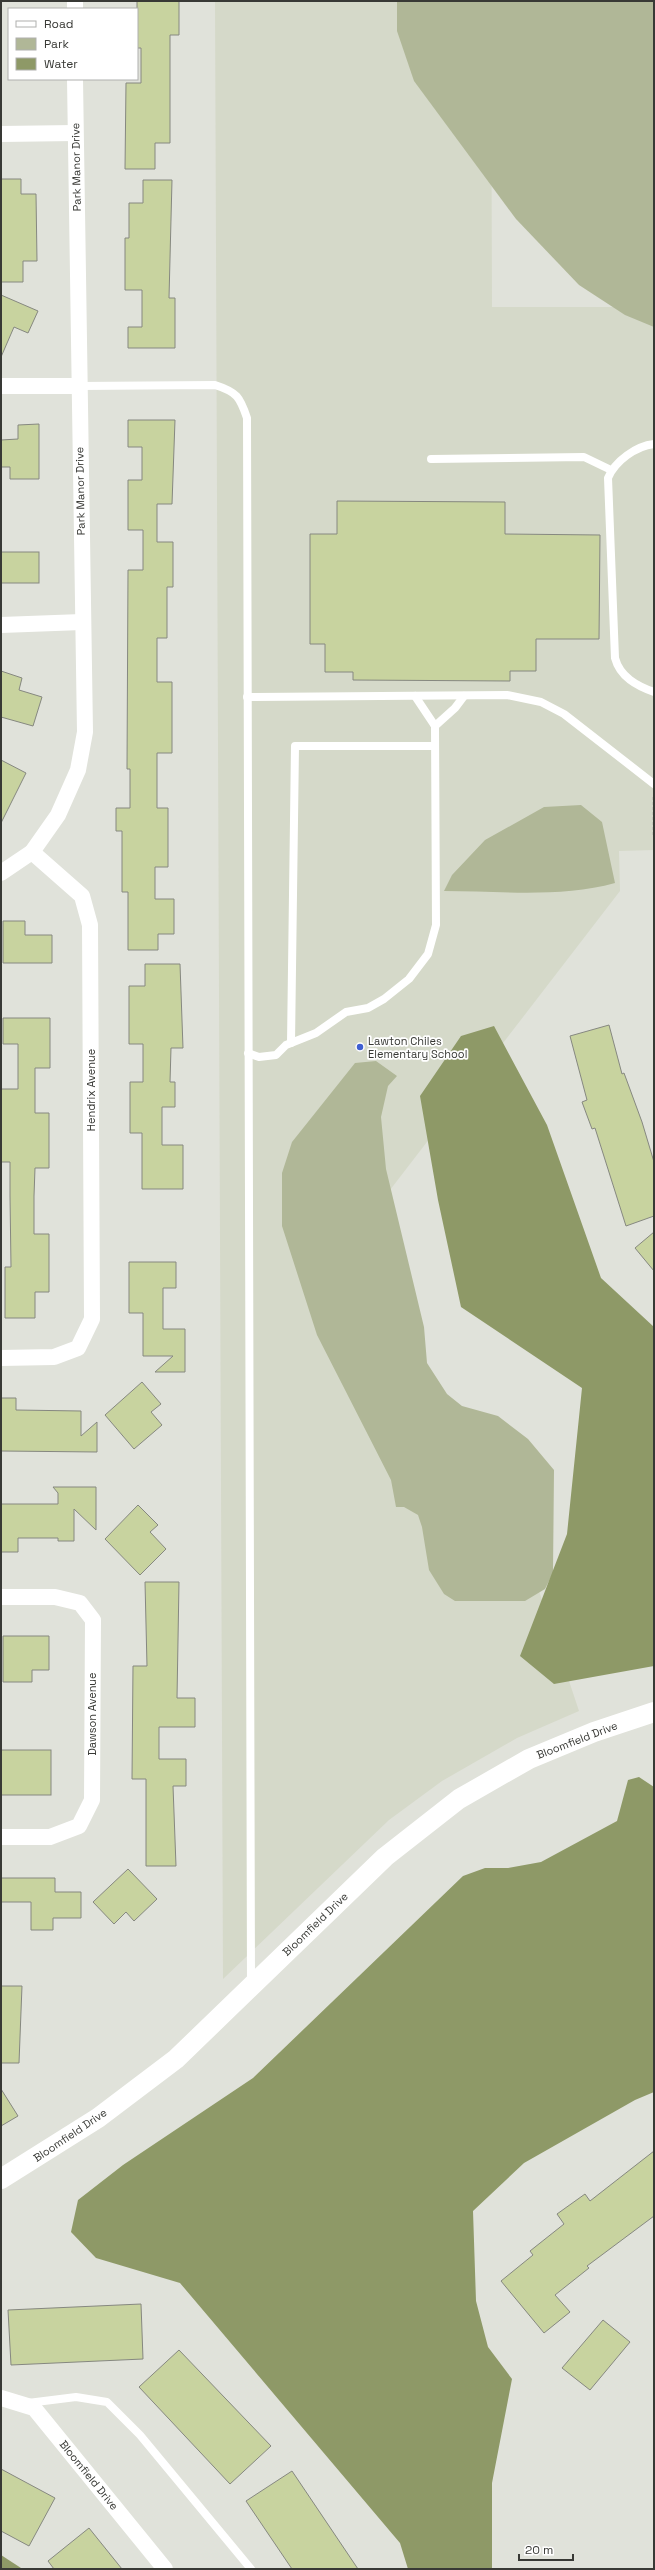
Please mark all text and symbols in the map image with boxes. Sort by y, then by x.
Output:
legend [8,8,138,80]
text: Road [44,16,73,32]
text: Park [44,36,69,52]
text: Water [44,56,78,72]
street label: Park Manor Drive [68,123,84,211]
street label: Park Manor Drive [72,447,88,535]
place label: Lawton Chiles Elementary School [368,1034,467,1061]
marker: Lawton Chiles Elementary School [355,1042,365,1052]
street label: Hendrix Avenue [84,1049,98,1131]
street label: Dawson Avenue [85,1672,99,1756]
street label: Bloomfield Drive [535,1718,619,1762]
street label: Bloomfield Drive [279,1889,351,1959]
street label: Bloomfield Drive [31,2105,109,2165]
street label: Bloomfield Drive [57,2437,121,2513]
scale bar [519,2536,573,2562]
text: 20 m [525,2542,553,2558]

